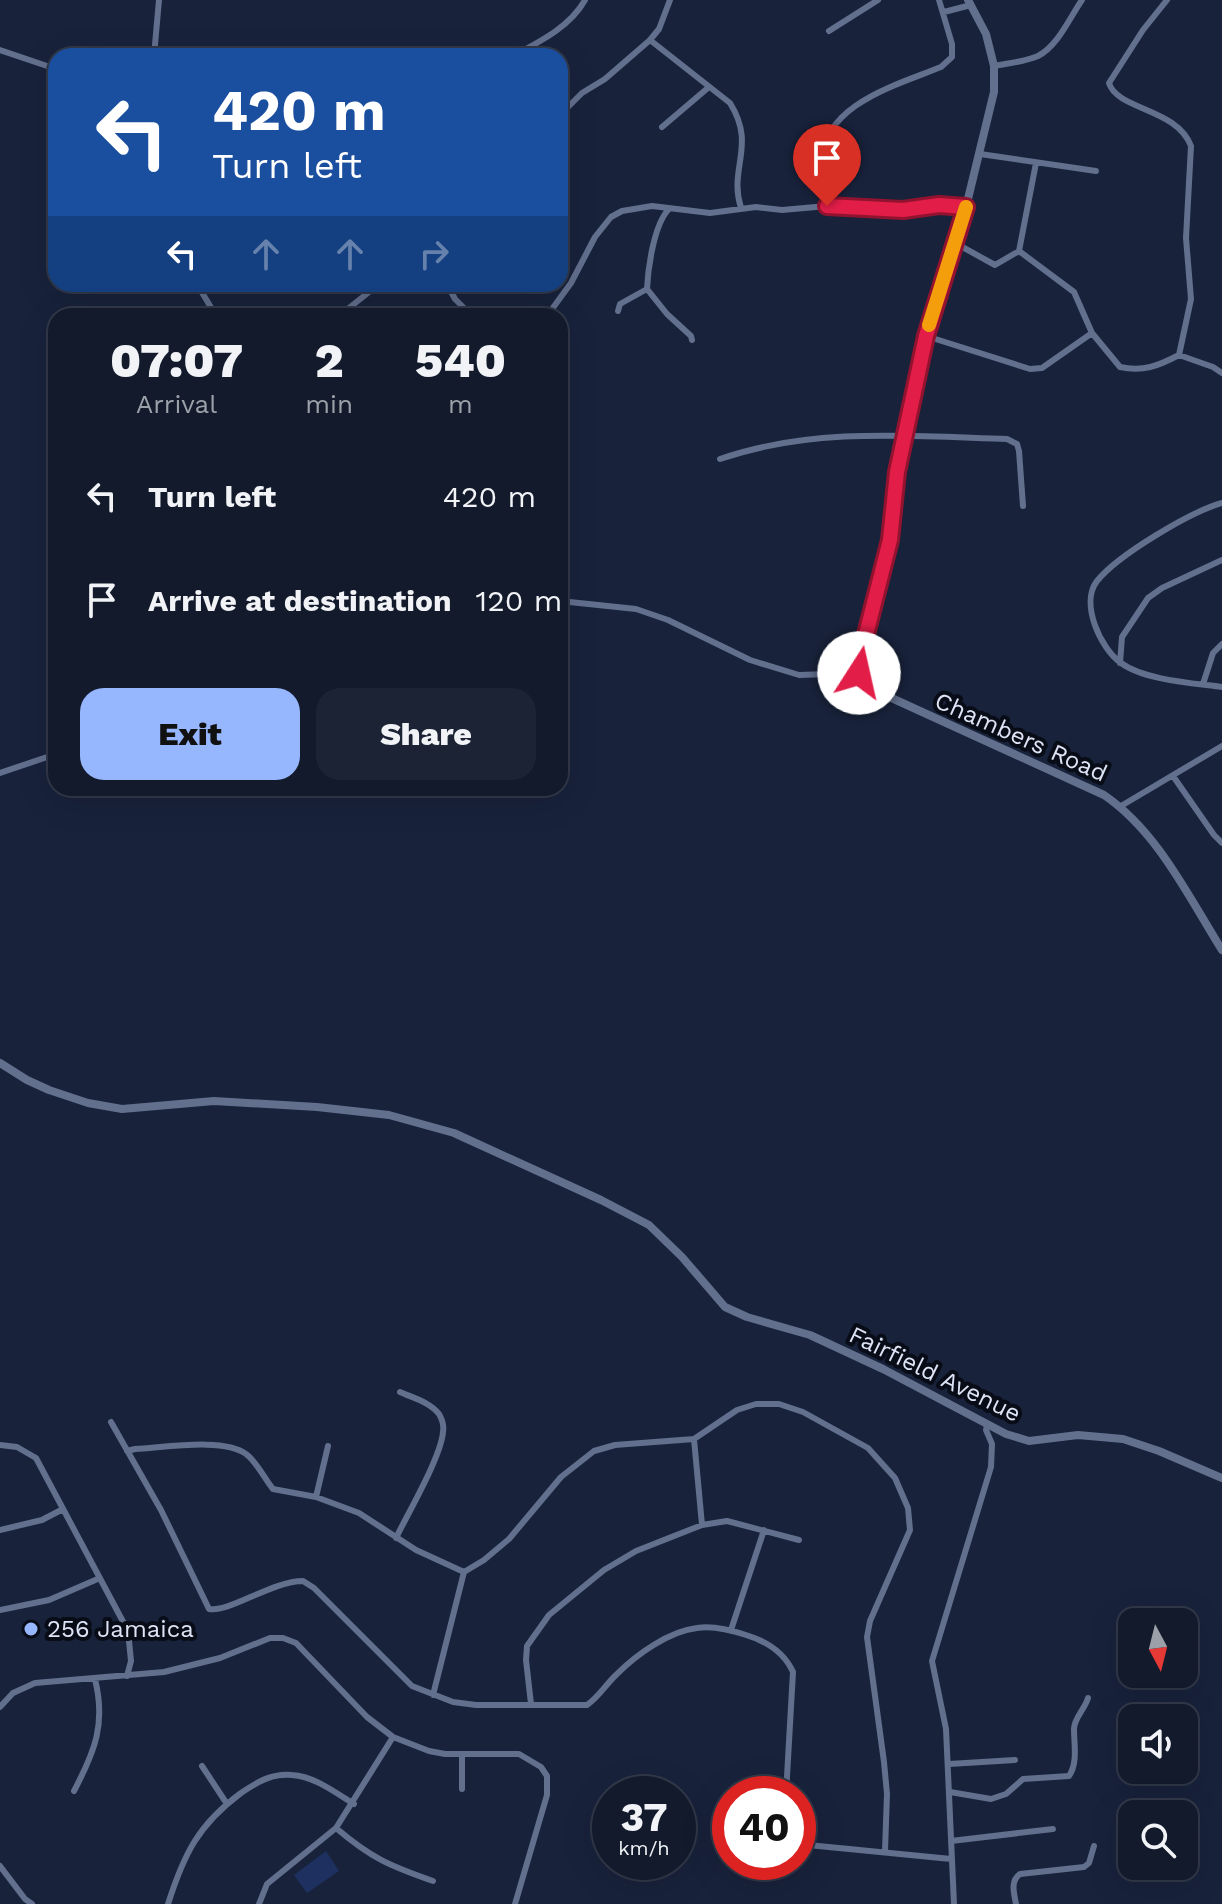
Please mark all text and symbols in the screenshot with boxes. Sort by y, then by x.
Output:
text: 420 m [212,78,386,144]
icon: left [80,80,184,184]
pin [793,124,861,206]
icon: arrive [805,136,849,180]
text: Turn left [212,145,362,187]
icon: left [160,232,204,276]
icon: ahead [244,232,288,276]
icon: ahead [328,232,372,276]
icon: right [412,232,456,276]
text: 07:07 [110,332,243,389]
text: 2 [315,332,344,389]
text: 540 [415,332,506,389]
text: Arrival [136,389,217,419]
text: min [305,389,353,419]
text: m [448,389,473,419]
icon: left [80,474,124,518]
text: Turn left [148,479,276,514]
text: 420 m [443,479,536,514]
icon: arrive [80,578,124,622]
text: Arrive at destination [148,583,452,618]
text: 120 m [476,583,562,618]
position arrow [817,631,901,715]
street label: Chambers Road [931,687,1111,787]
button: Exit [80,688,300,780]
button: Share [316,688,536,780]
street label: Fairfield Avenue [845,1320,1025,1428]
north arrow [1118,1608,1198,1688]
map controls [1118,1608,1198,1880]
place label: 256 Jamaica [47,1615,194,1643]
marker: 256 Jamaica [22,1620,40,1638]
button: sound [1118,1704,1198,1784]
speed limit sign: 40 [712,1776,816,1880]
text: 37 [621,1794,667,1841]
button: search [1118,1800,1198,1880]
text: km/h [618,1836,670,1860]

